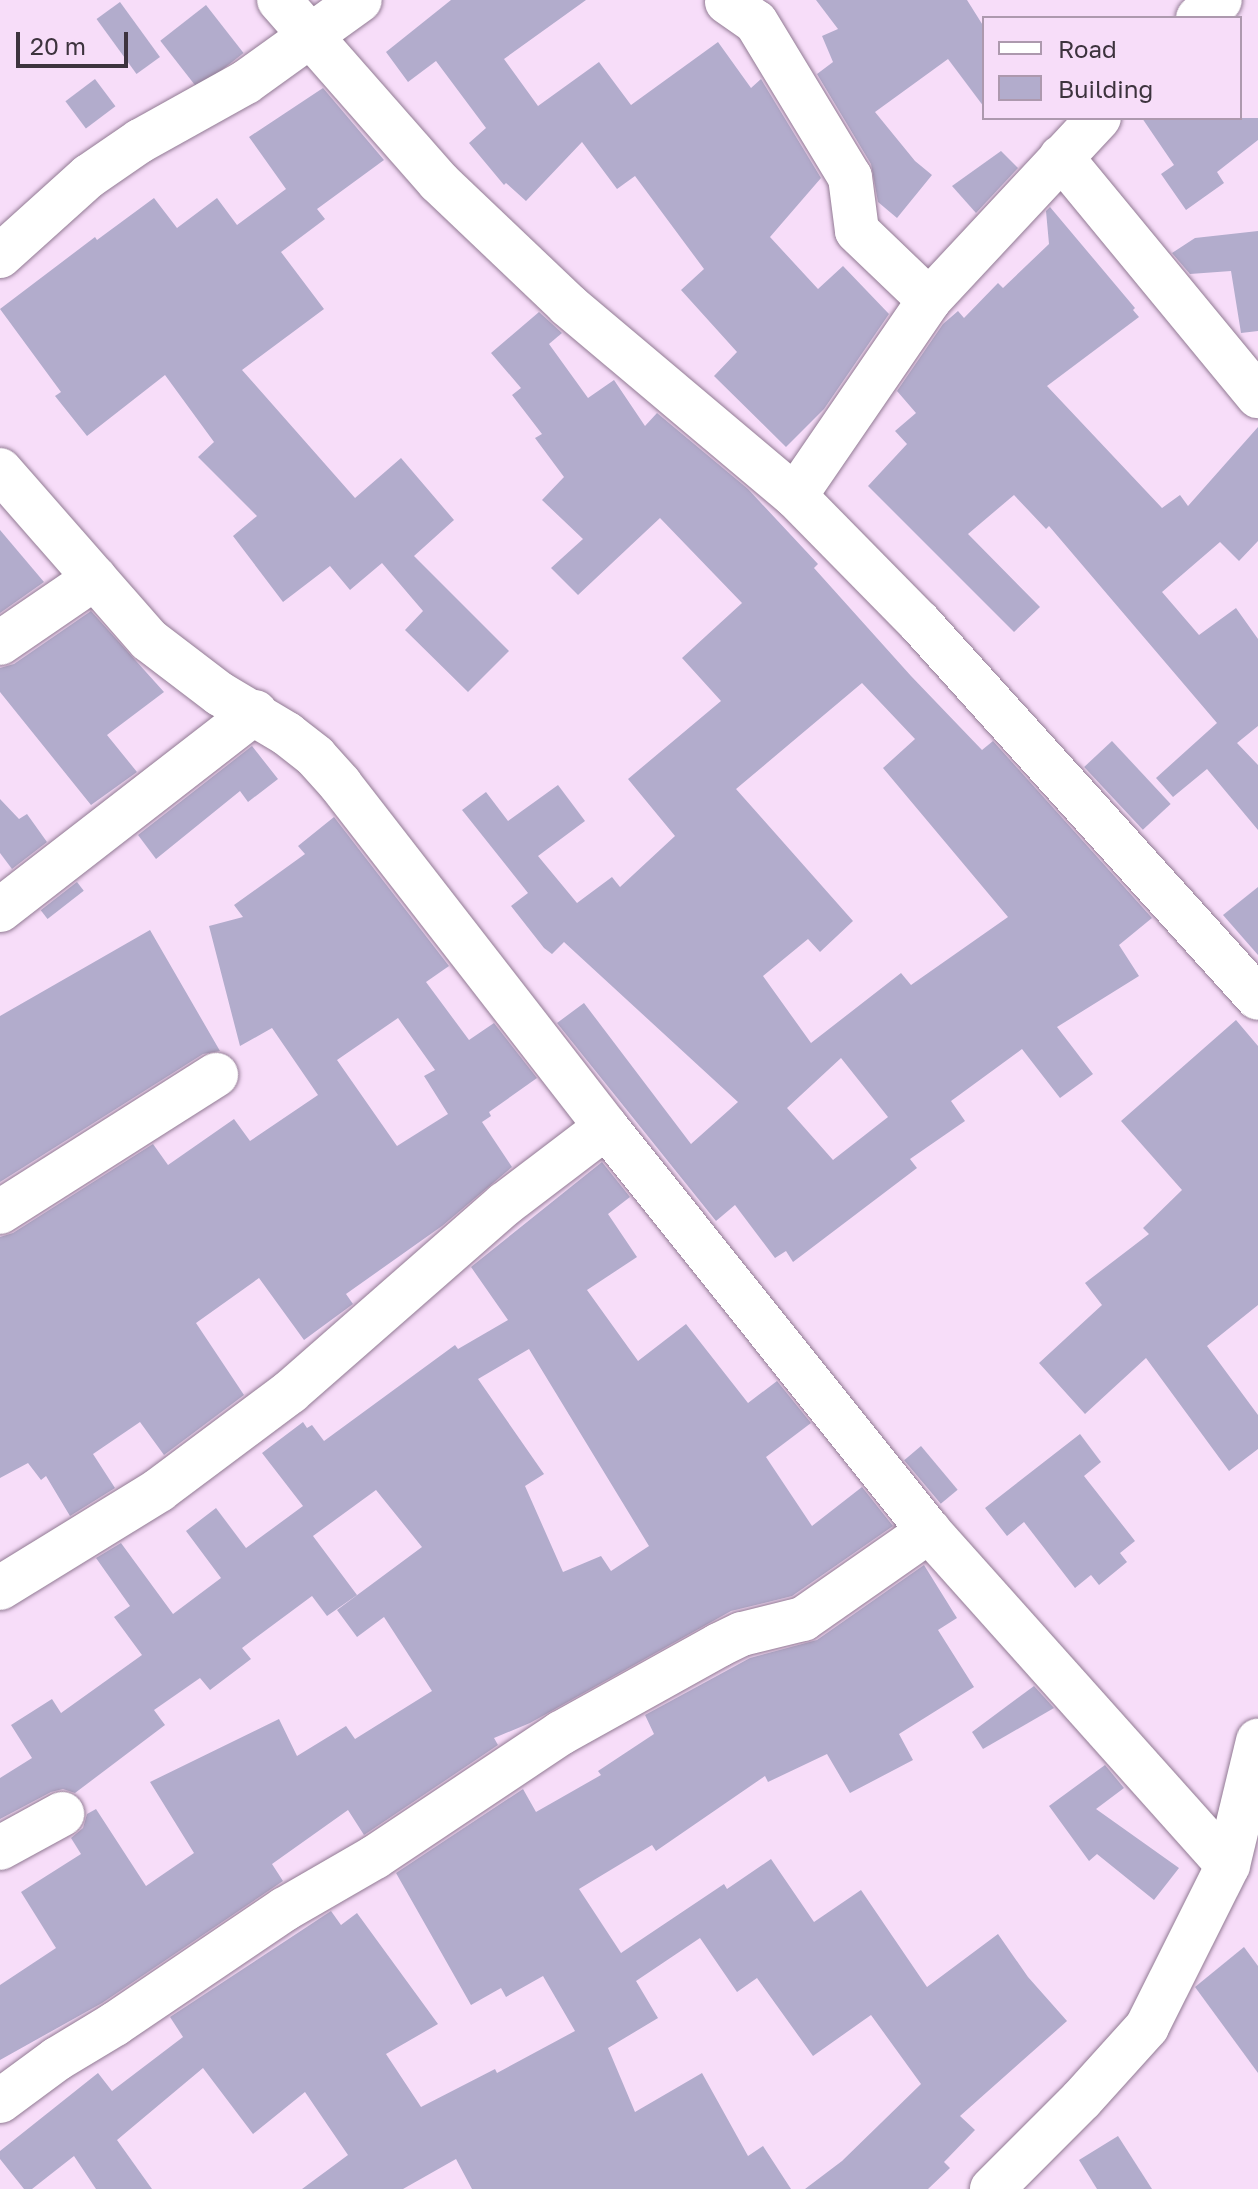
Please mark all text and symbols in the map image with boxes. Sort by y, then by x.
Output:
scale bar [20,16,132,66]
legend [982,16,1242,120]
text: 20 m [30,31,86,60]
text: Road [1058,34,1117,63]
text: Building [1058,74,1153,103]

